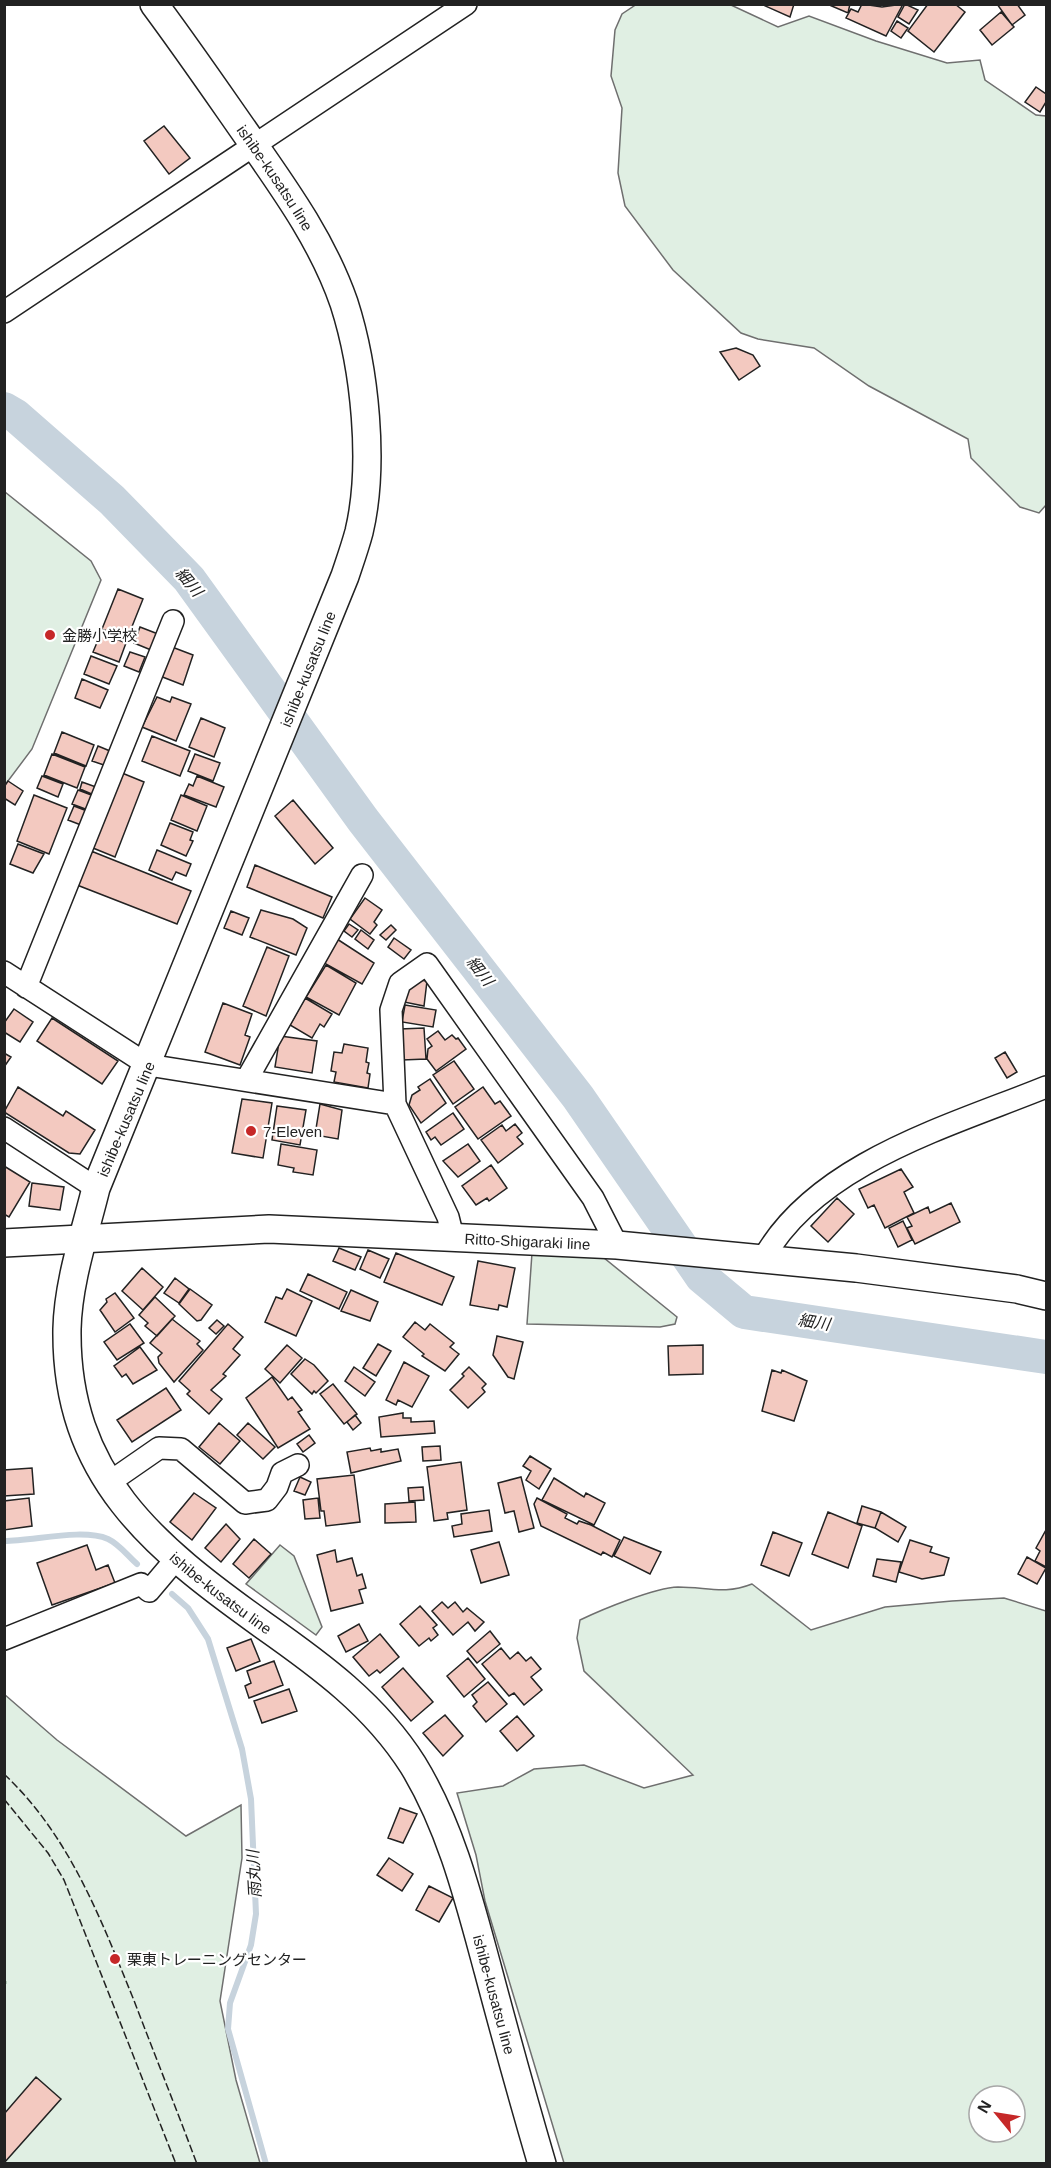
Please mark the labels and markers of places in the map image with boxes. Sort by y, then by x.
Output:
place label: 金勝小学校 [62,627,137,644]
marker: 金勝小学校 [43,628,57,642]
place label: 7-Eleven [263,1123,322,1140]
marker: 7-Eleven [244,1124,258,1138]
place label: 栗東トレーニングセンター [127,1951,307,1968]
marker: 栗東トレーニングセンター [108,1952,122,1966]

